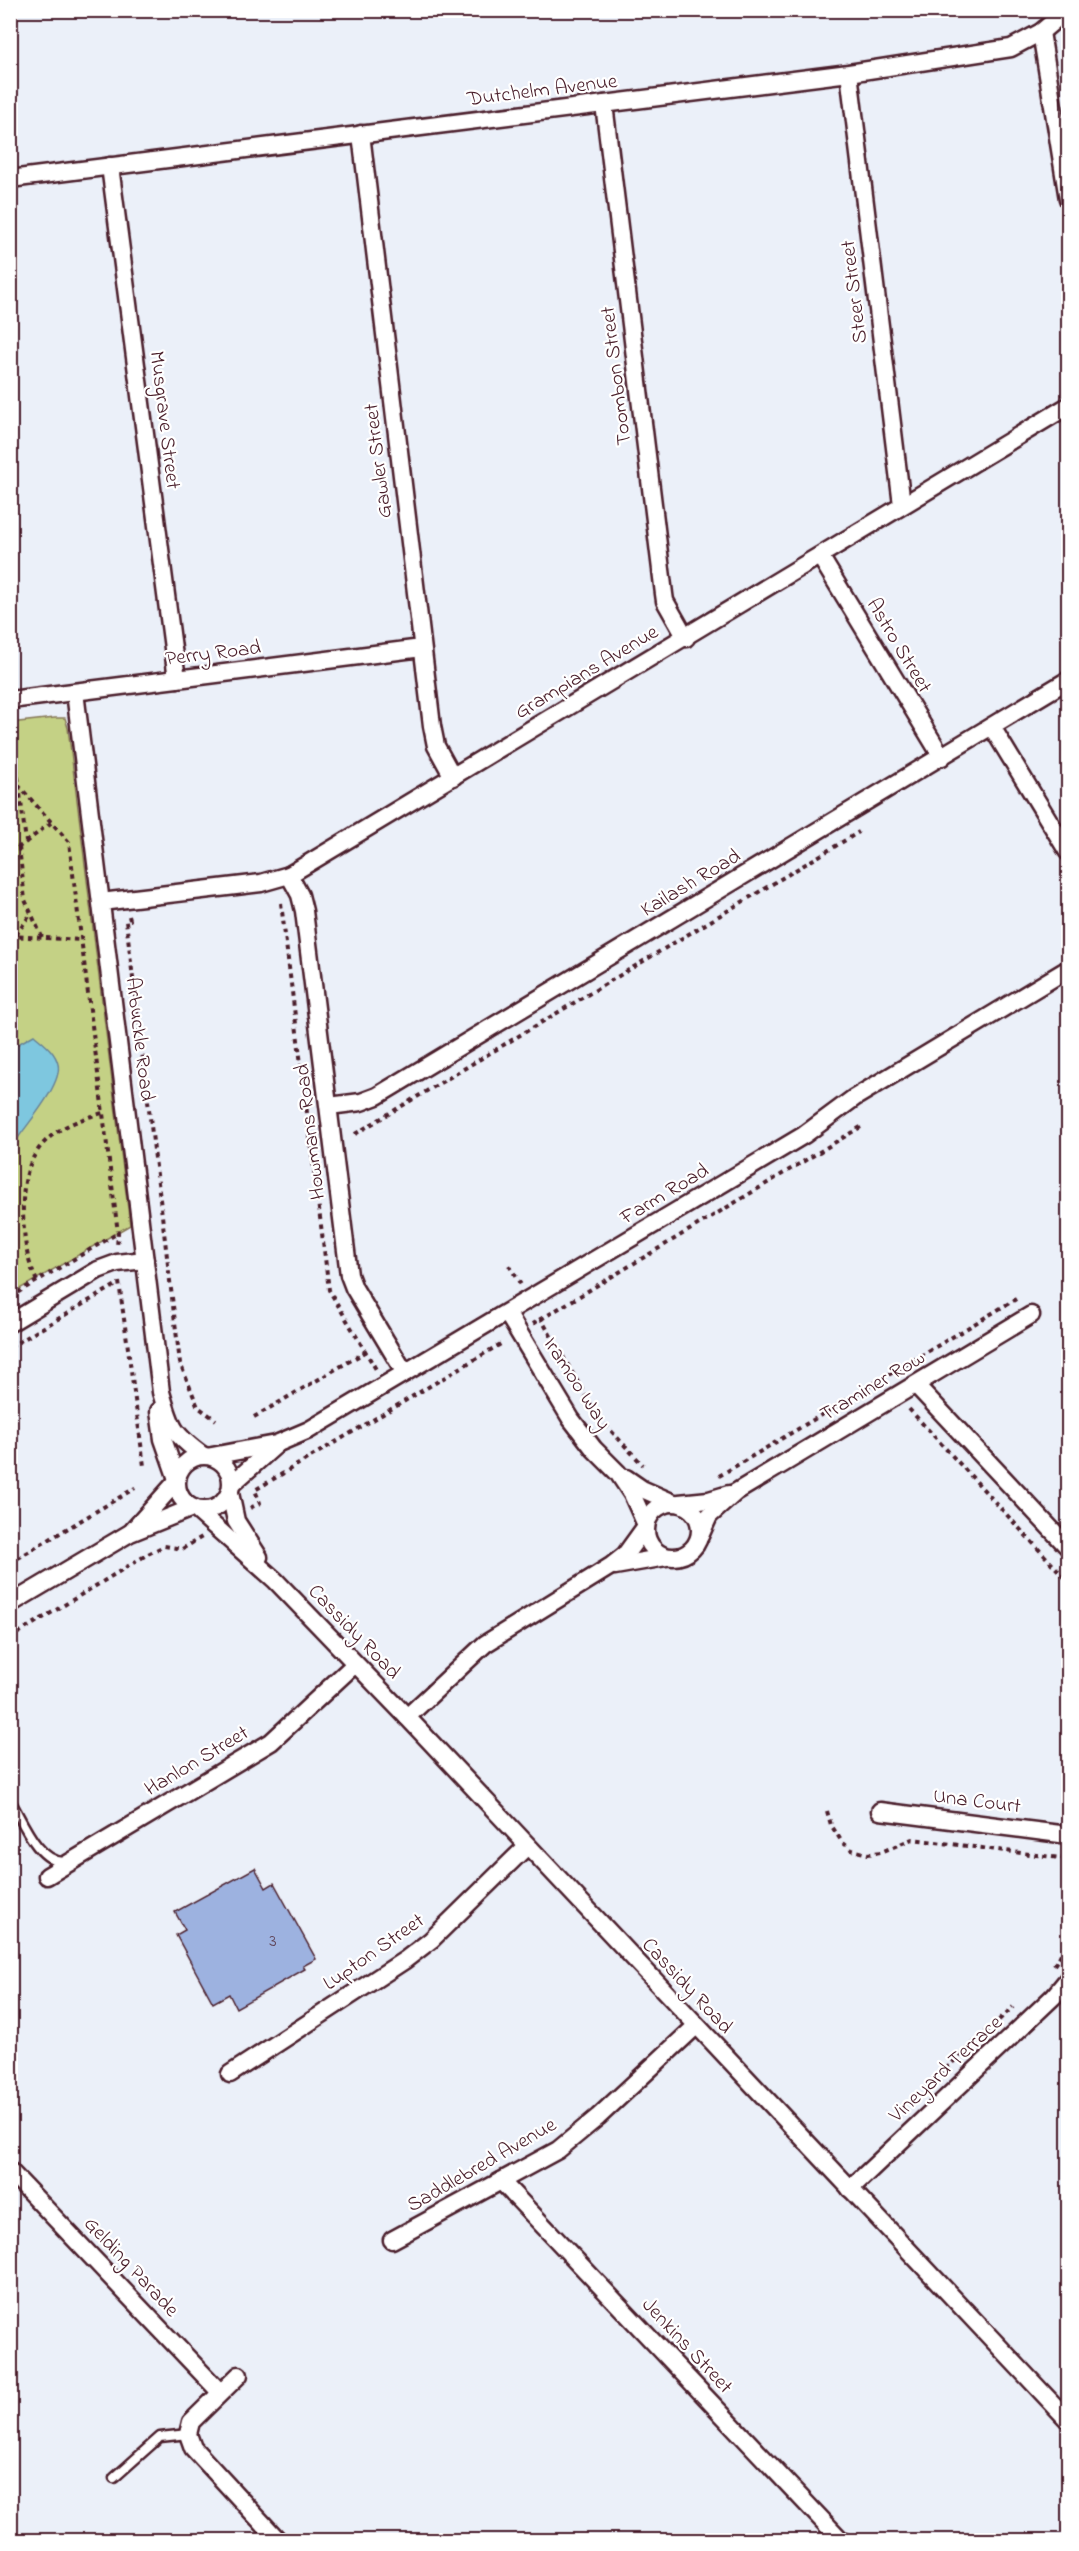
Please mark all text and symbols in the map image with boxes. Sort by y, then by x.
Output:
street label: Dutchelm Avenue [464,67,620,115]
street label: Steer Street [834,238,876,345]
street label: Toombon Street [594,305,640,447]
street label: Musgrave Street [139,349,187,491]
street label: Gawler Street [357,402,401,520]
street label: Astro Street [858,593,939,699]
street label: Grampians Avenue [509,618,665,728]
street label: Perry Road [164,633,263,677]
street label: Kailash Road [635,842,747,925]
street label: Arbuckle Road [117,975,162,1103]
street label: Howmans Road [288,1062,334,1201]
street label: Farm Road [614,1156,715,1234]
street label: Iramoo Way [533,1332,618,1438]
street label: Traminer Row [815,1344,931,1430]
street label: Cassidy Road [299,1578,407,1688]
street label: Hanlon Street [139,1719,255,1805]
street label: Una Court [931,1782,1022,1822]
street label: Lupton Street [317,1907,431,1999]
house number: 3 [269,1929,277,1955]
street label: Cassidy Road [632,1931,739,2043]
street label: Vineyard Terrace [882,2008,1012,2132]
street label: Saddlebred Avenue [402,2110,563,2221]
street label: Gelding Parade [74,2210,186,2326]
street label: Jenkins Street [634,2291,739,2401]

